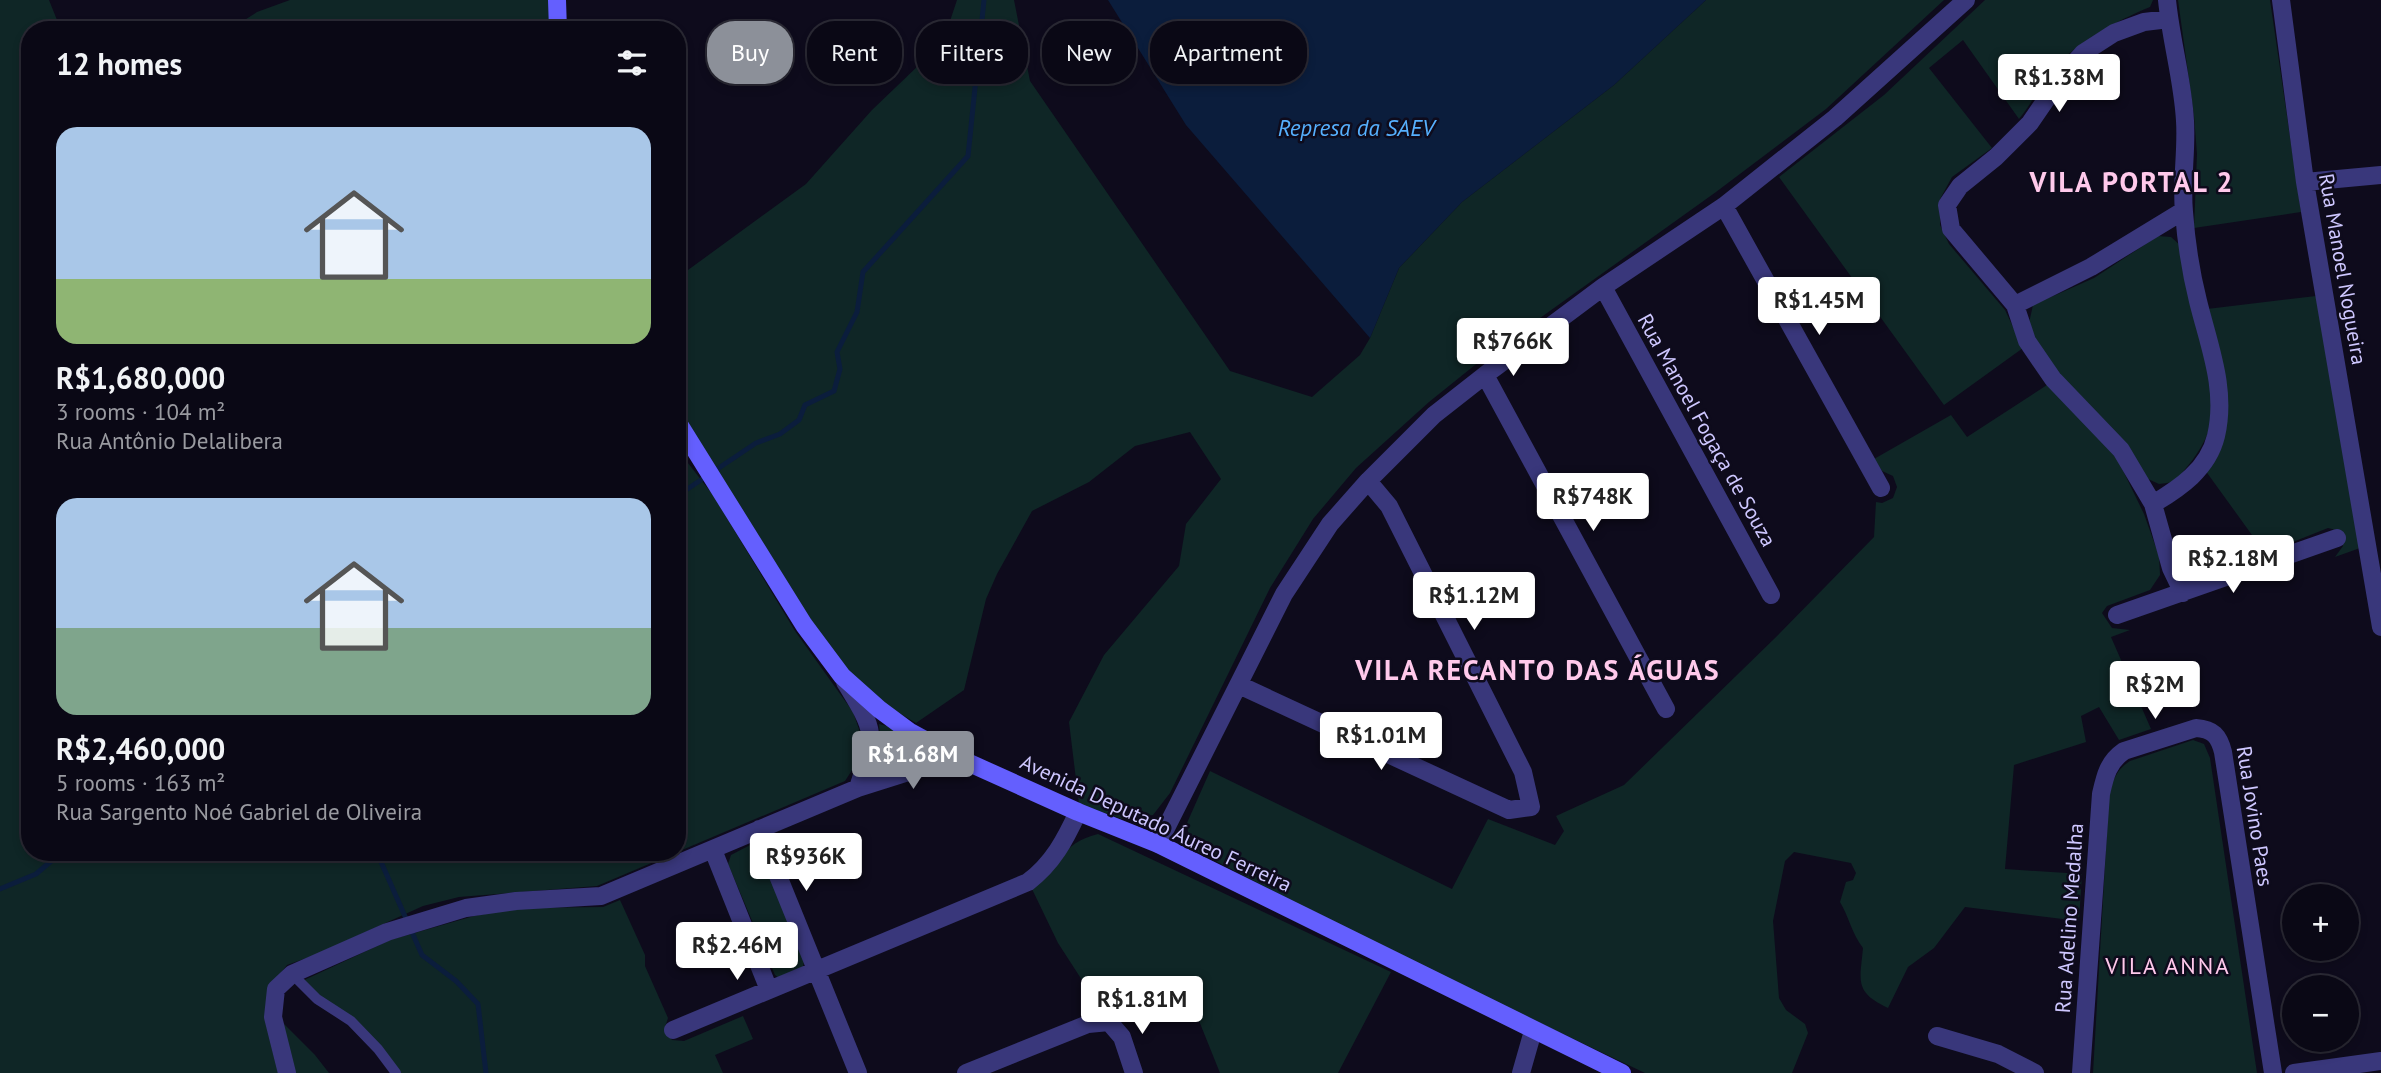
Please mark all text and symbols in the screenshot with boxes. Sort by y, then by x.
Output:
chip: Buy [707,21,793,84]
chip: Rent [807,21,902,84]
chip: Filters [916,21,1028,84]
chip: New [1042,21,1136,84]
chip: Apartment [1150,21,1307,84]
text: 12 homes [56,44,182,83]
icon: filters [613,44,651,82]
pin: R$1.38M [1994,54,2124,114]
text: R$1.38M [2014,62,2104,91]
water label: Represa da SAEV [1278,113,1437,142]
district label: VILA PORTAL 2 [2029,163,2234,200]
street label: Rua Manoel Nogueira [2313,171,2373,367]
icon: home [291,172,417,298]
pin: R$1.45M [1754,278,1884,337]
text: R$1.45M [1774,285,1864,314]
street label: Rua Manoel Fogaça de Souza [1632,309,1782,551]
pin: R$766K [1456,318,1570,378]
text: R$766K [1473,326,1553,355]
text: R$1,680,000 [56,358,225,397]
text: 3 rooms · 104 m² [56,397,225,426]
text: Rua Antônio Delalibera [56,426,283,455]
pin: R$748K [1536,474,1650,533]
text: R$748K [1553,481,1633,510]
pin: R$2.18M [2168,536,2298,595]
icon: home [291,543,417,669]
text: R$2.18M [2188,543,2278,572]
pin: R$1.12M [1409,572,1539,632]
text: R$1.12M [1429,580,1519,609]
district label: VILA RECANTO DAS ÁGUAS [1354,651,1721,688]
pin: R$2M [2114,662,2196,721]
text: R$2M [2126,669,2184,698]
pin: R$1.01M [1316,712,1446,772]
text: R$1.01M [1336,720,1426,749]
text: R$2,460,000 [56,729,225,768]
pin: R$1.68M [848,732,978,791]
text: R$1.68M [868,739,958,768]
street label: Rua Jovino Paes [2231,744,2279,888]
street label: Avenida Deputado Áureo Ferreira [1016,748,1296,898]
text: 5 rooms · 163 m² [56,768,225,797]
text: Rua Sargento Noé Gabriel de Oliveira [56,797,422,826]
street label: Rua Adelino Medalha [2049,822,2089,1014]
pin: R$936K [749,834,863,893]
text: R$936K [766,841,846,870]
map controls [2282,884,2359,1052]
button: + [2282,884,2359,961]
pin: R$2.46M [672,922,802,982]
text: R$2.46M [692,930,782,959]
district label: VILA ANNA [2104,951,2231,980]
button: − [2282,975,2359,1052]
pin: R$1.81M [1077,976,1207,1036]
text: R$1.81M [1097,984,1187,1013]

